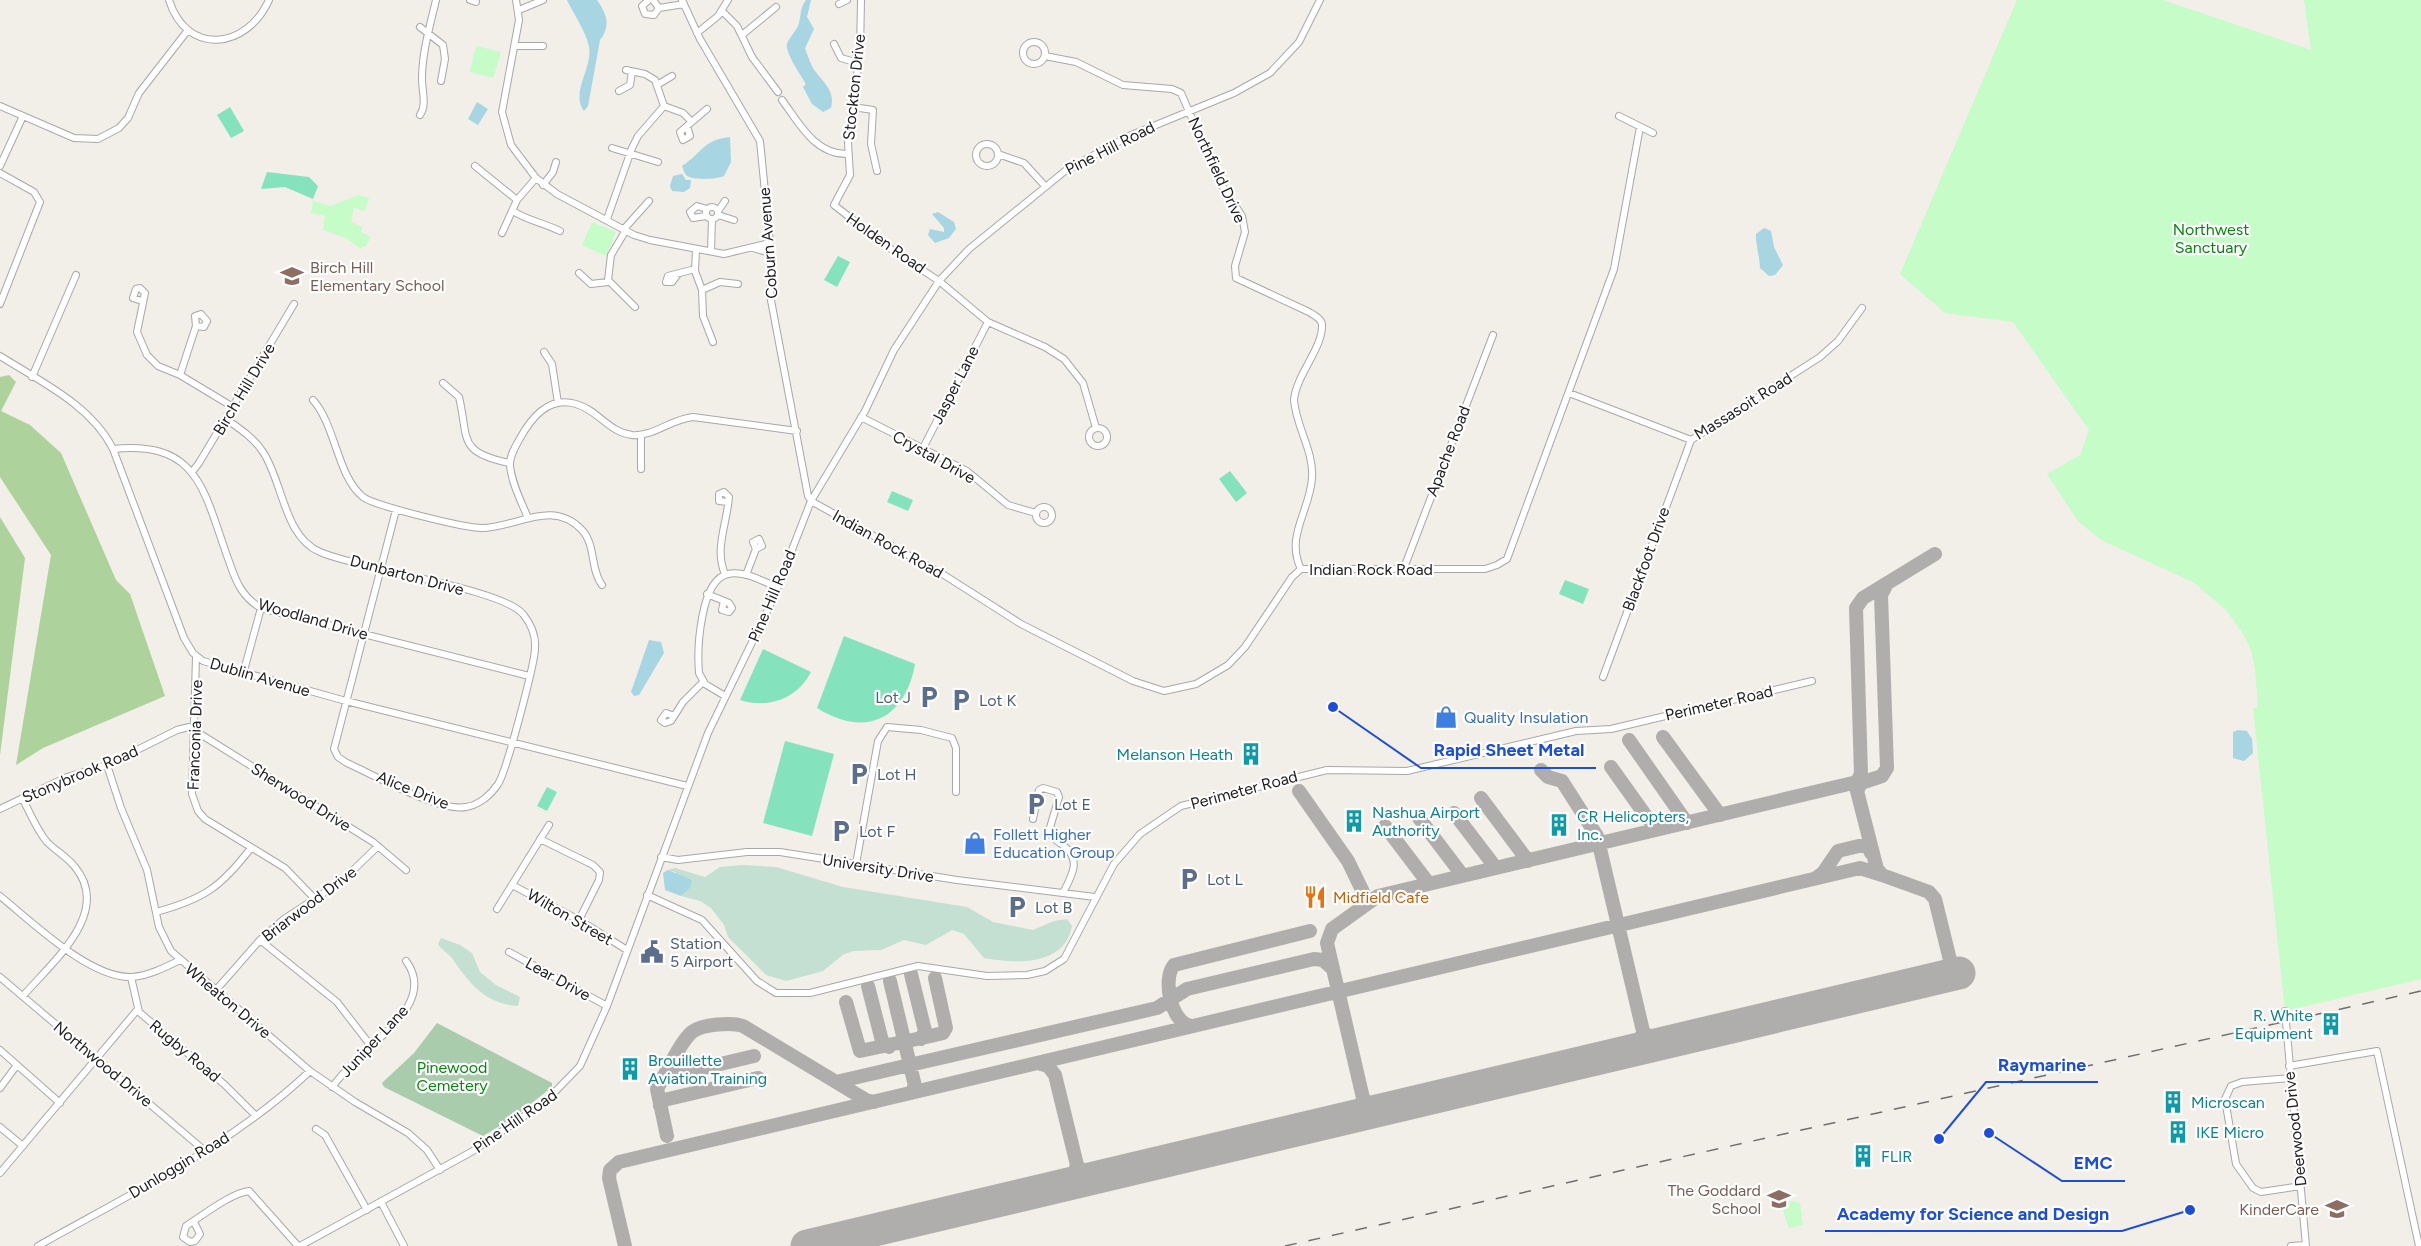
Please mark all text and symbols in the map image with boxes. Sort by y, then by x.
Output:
street label: Stockton Drive [839,33,869,141]
street label: Northfield Drive [1184,114,1250,226]
street label: Pine Hill Road [1062,117,1158,179]
street label: Coburn Avenue [755,186,781,299]
street label: Holden Road [843,209,929,277]
park label: Northwest Sanctuary [2173,220,2249,257]
place label: Birch Hill Elementary School [310,258,444,295]
school or university icon: Birch Hill Elementary School [279,263,305,289]
street label: Birch Hill Drive [209,339,279,439]
street label: Jasper Lane [927,342,983,427]
street label: Massasoit Road [1690,368,1796,444]
street label: Apache Road [1422,403,1474,499]
street label: Crystal Drive [889,427,979,488]
street label: Blackfoot Drive [1618,504,1674,614]
street label: Indian Rock Road [829,506,947,582]
street label: Pine Hill Road [744,547,800,645]
street label: Dunbarton Drive [348,551,466,599]
street label: Indian Rock Road [1309,560,1433,579]
street label: Woodland Drive [256,594,370,644]
street label: Dublin Avenue [208,654,313,700]
street label: Franconia Drive [184,679,206,791]
street label: Perimeter Road [1663,681,1775,725]
parking icon: Lot J [916,684,942,710]
parking icon: Lot K [948,687,974,713]
place label: Lot J [875,688,911,707]
place label: Lot K [979,691,1017,710]
shop icon: Quality Insulation [1433,704,1459,730]
place label: Quality Insulation [1464,708,1589,727]
callout: Rapid Sheet Metal [1421,732,1596,768]
text: Rapid Sheet Metal [1434,739,1584,761]
street label: Stonybrook Road [19,741,141,807]
building icon: Melanson Heath [1238,741,1264,767]
place label: Melanson Heath [1117,745,1233,764]
street label: Sherwood Drive [248,759,355,835]
parking icon: Lot H [846,761,872,787]
place label: Lot H [877,765,917,784]
street label: Alice Drive [374,767,452,813]
street label: Perimeter Road [1188,767,1300,813]
parking icon: Lot E [1023,791,1049,817]
place label: Lot E [1054,795,1091,814]
place label: Nashua Airport Authority [1372,803,1480,840]
place label: CR Helicopters, Inc. [1577,807,1689,844]
building icon: Nashua Airport Authority [1341,808,1367,834]
building icon: CR Helicopters, Inc. [1546,812,1572,838]
parking icon: Lot F [828,818,854,844]
place label: Lot F [859,822,896,841]
place label: Follett Higher Education Group [993,825,1115,862]
shop icon: Follett Higher Education Group [962,830,988,856]
street label: University Drive [821,850,935,886]
street label: Briarwood Drive [258,862,360,946]
parking icon: Lot L [1176,866,1202,892]
place label: Lot L [1207,870,1244,889]
restaurant icon: Midfield Cafe [1302,884,1328,910]
street label: Wilton Street [524,885,616,949]
place label: Midfield Cafe [1333,888,1429,907]
parking icon: Lot B [1004,894,1030,920]
place label: Lot B [1035,898,1073,917]
place label: Station 5 Airport [670,934,733,971]
public building icon: Station 5 Airport [639,939,665,965]
street label: Lear Drive [522,953,594,1005]
street label: Wheaton Drive [181,960,275,1043]
street label: Juniper Lane [336,1001,412,1081]
place label: R. White Equipment [2235,1006,2313,1043]
building icon: R. White Equipment [2318,1011,2344,1037]
street label: Rugby Road [146,1016,224,1086]
street label: Northwood Drive [50,1017,156,1111]
callout: Raymarine [1986,1046,2098,1082]
place label: Brouillette Aviation Training [648,1051,767,1088]
text: Raymarine [1998,1054,2086,1076]
building icon: Brouillette Aviation Training [617,1056,643,1082]
park label: Pinewood Cemetery [416,1058,488,1095]
street label: Deerwood Drive [2280,1070,2310,1187]
street label: Pine Hill Road [469,1085,561,1157]
building icon: Microscan [2160,1089,2186,1115]
place label: Microscan [2191,1093,2265,1112]
building icon: IKE Micro [2165,1119,2191,1145]
place label: IKE Micro [2196,1123,2264,1142]
street label: Dunloggin Road [125,1128,233,1202]
building icon: FLIR [1850,1143,1876,1169]
callout: EMC [2062,1145,2125,1181]
place label: FLIR [1881,1147,1912,1166]
text: EMC [2073,1152,2113,1174]
place label: The Goddard School [1667,1181,1761,1218]
school or university icon: The Goddard School [1766,1186,1792,1212]
callout: Academy for Science and Design [1825,1195,2122,1231]
school or university icon: KinderCare [2324,1196,2350,1222]
place label: KinderCare [2239,1200,2319,1219]
text: Academy for Science and Design [1837,1203,2109,1225]

